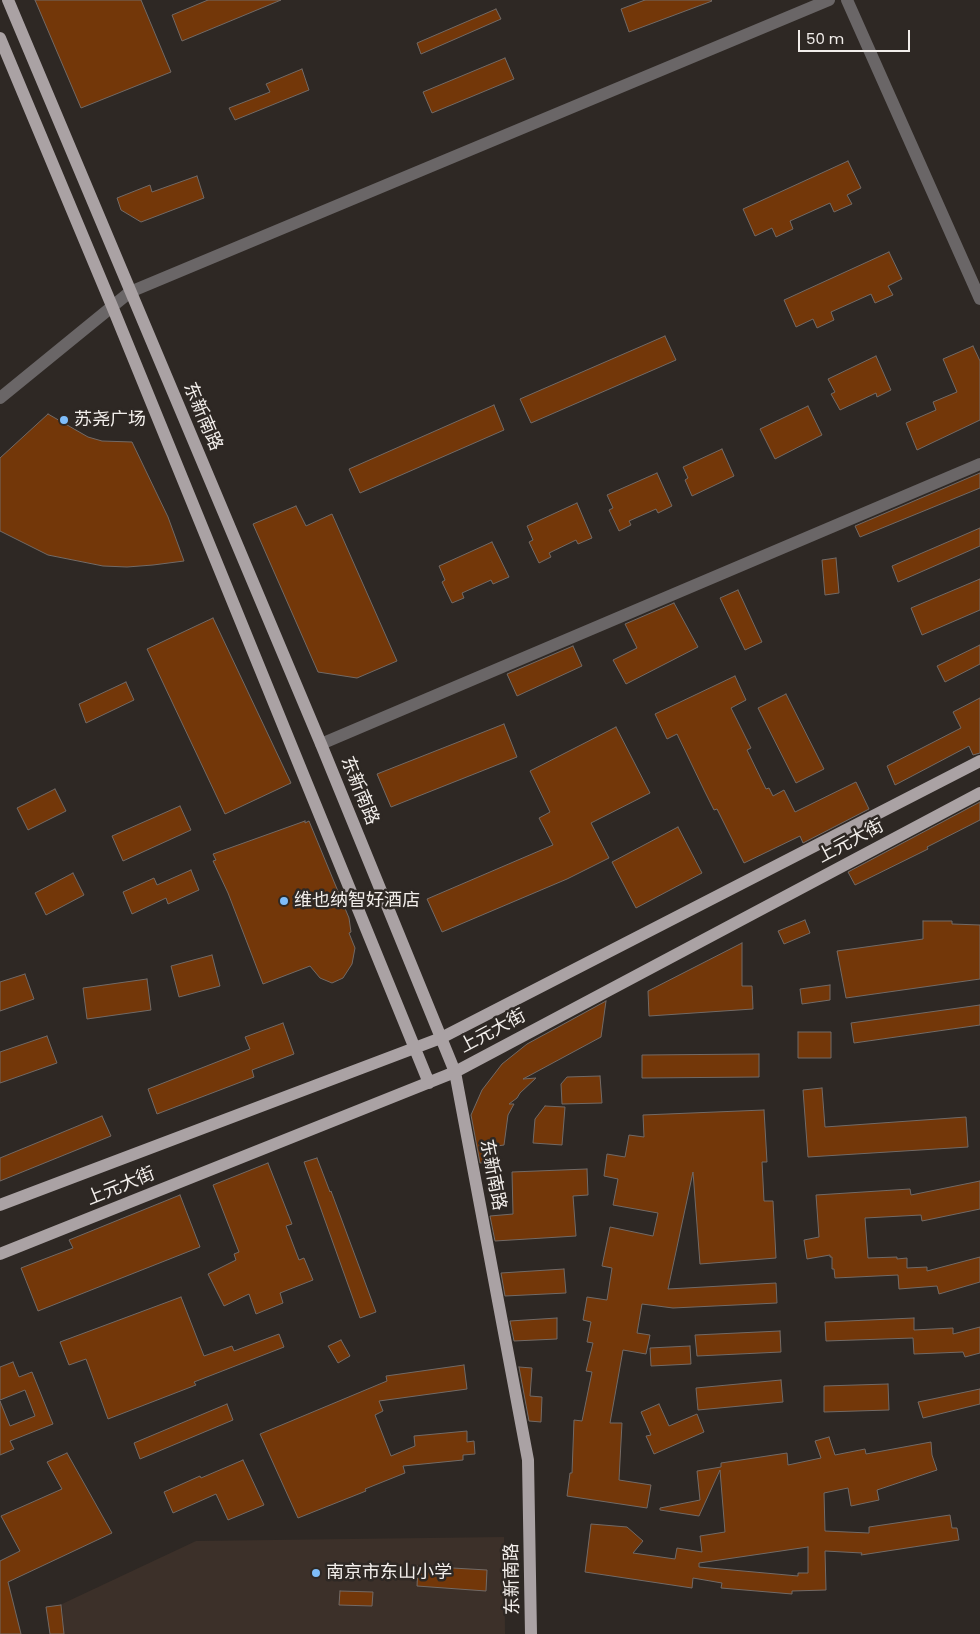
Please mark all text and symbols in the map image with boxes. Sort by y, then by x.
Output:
scale bar [800,20,912,52]
text: 50 m [806,28,844,49]
street label: 东新南路 [178,380,226,454]
place label: 苏尧广场 [74,409,146,431]
marker: 苏尧广场 [58,414,70,426]
street label: 东新南路 [336,754,382,828]
street label: 上元大街 [814,816,888,868]
place label: 维也纳智好酒店 [294,890,420,912]
marker: 维也纳智好酒店 [278,895,290,907]
street label: 上元大街 [456,1006,530,1058]
street label: 东新南路 [475,1138,509,1212]
street label: 上元大街 [84,1164,158,1210]
street label: 东新南路 [502,1543,524,1615]
place label: 南京市东山小学 [326,1562,452,1584]
marker: 南京市东山小学 [310,1567,322,1579]

